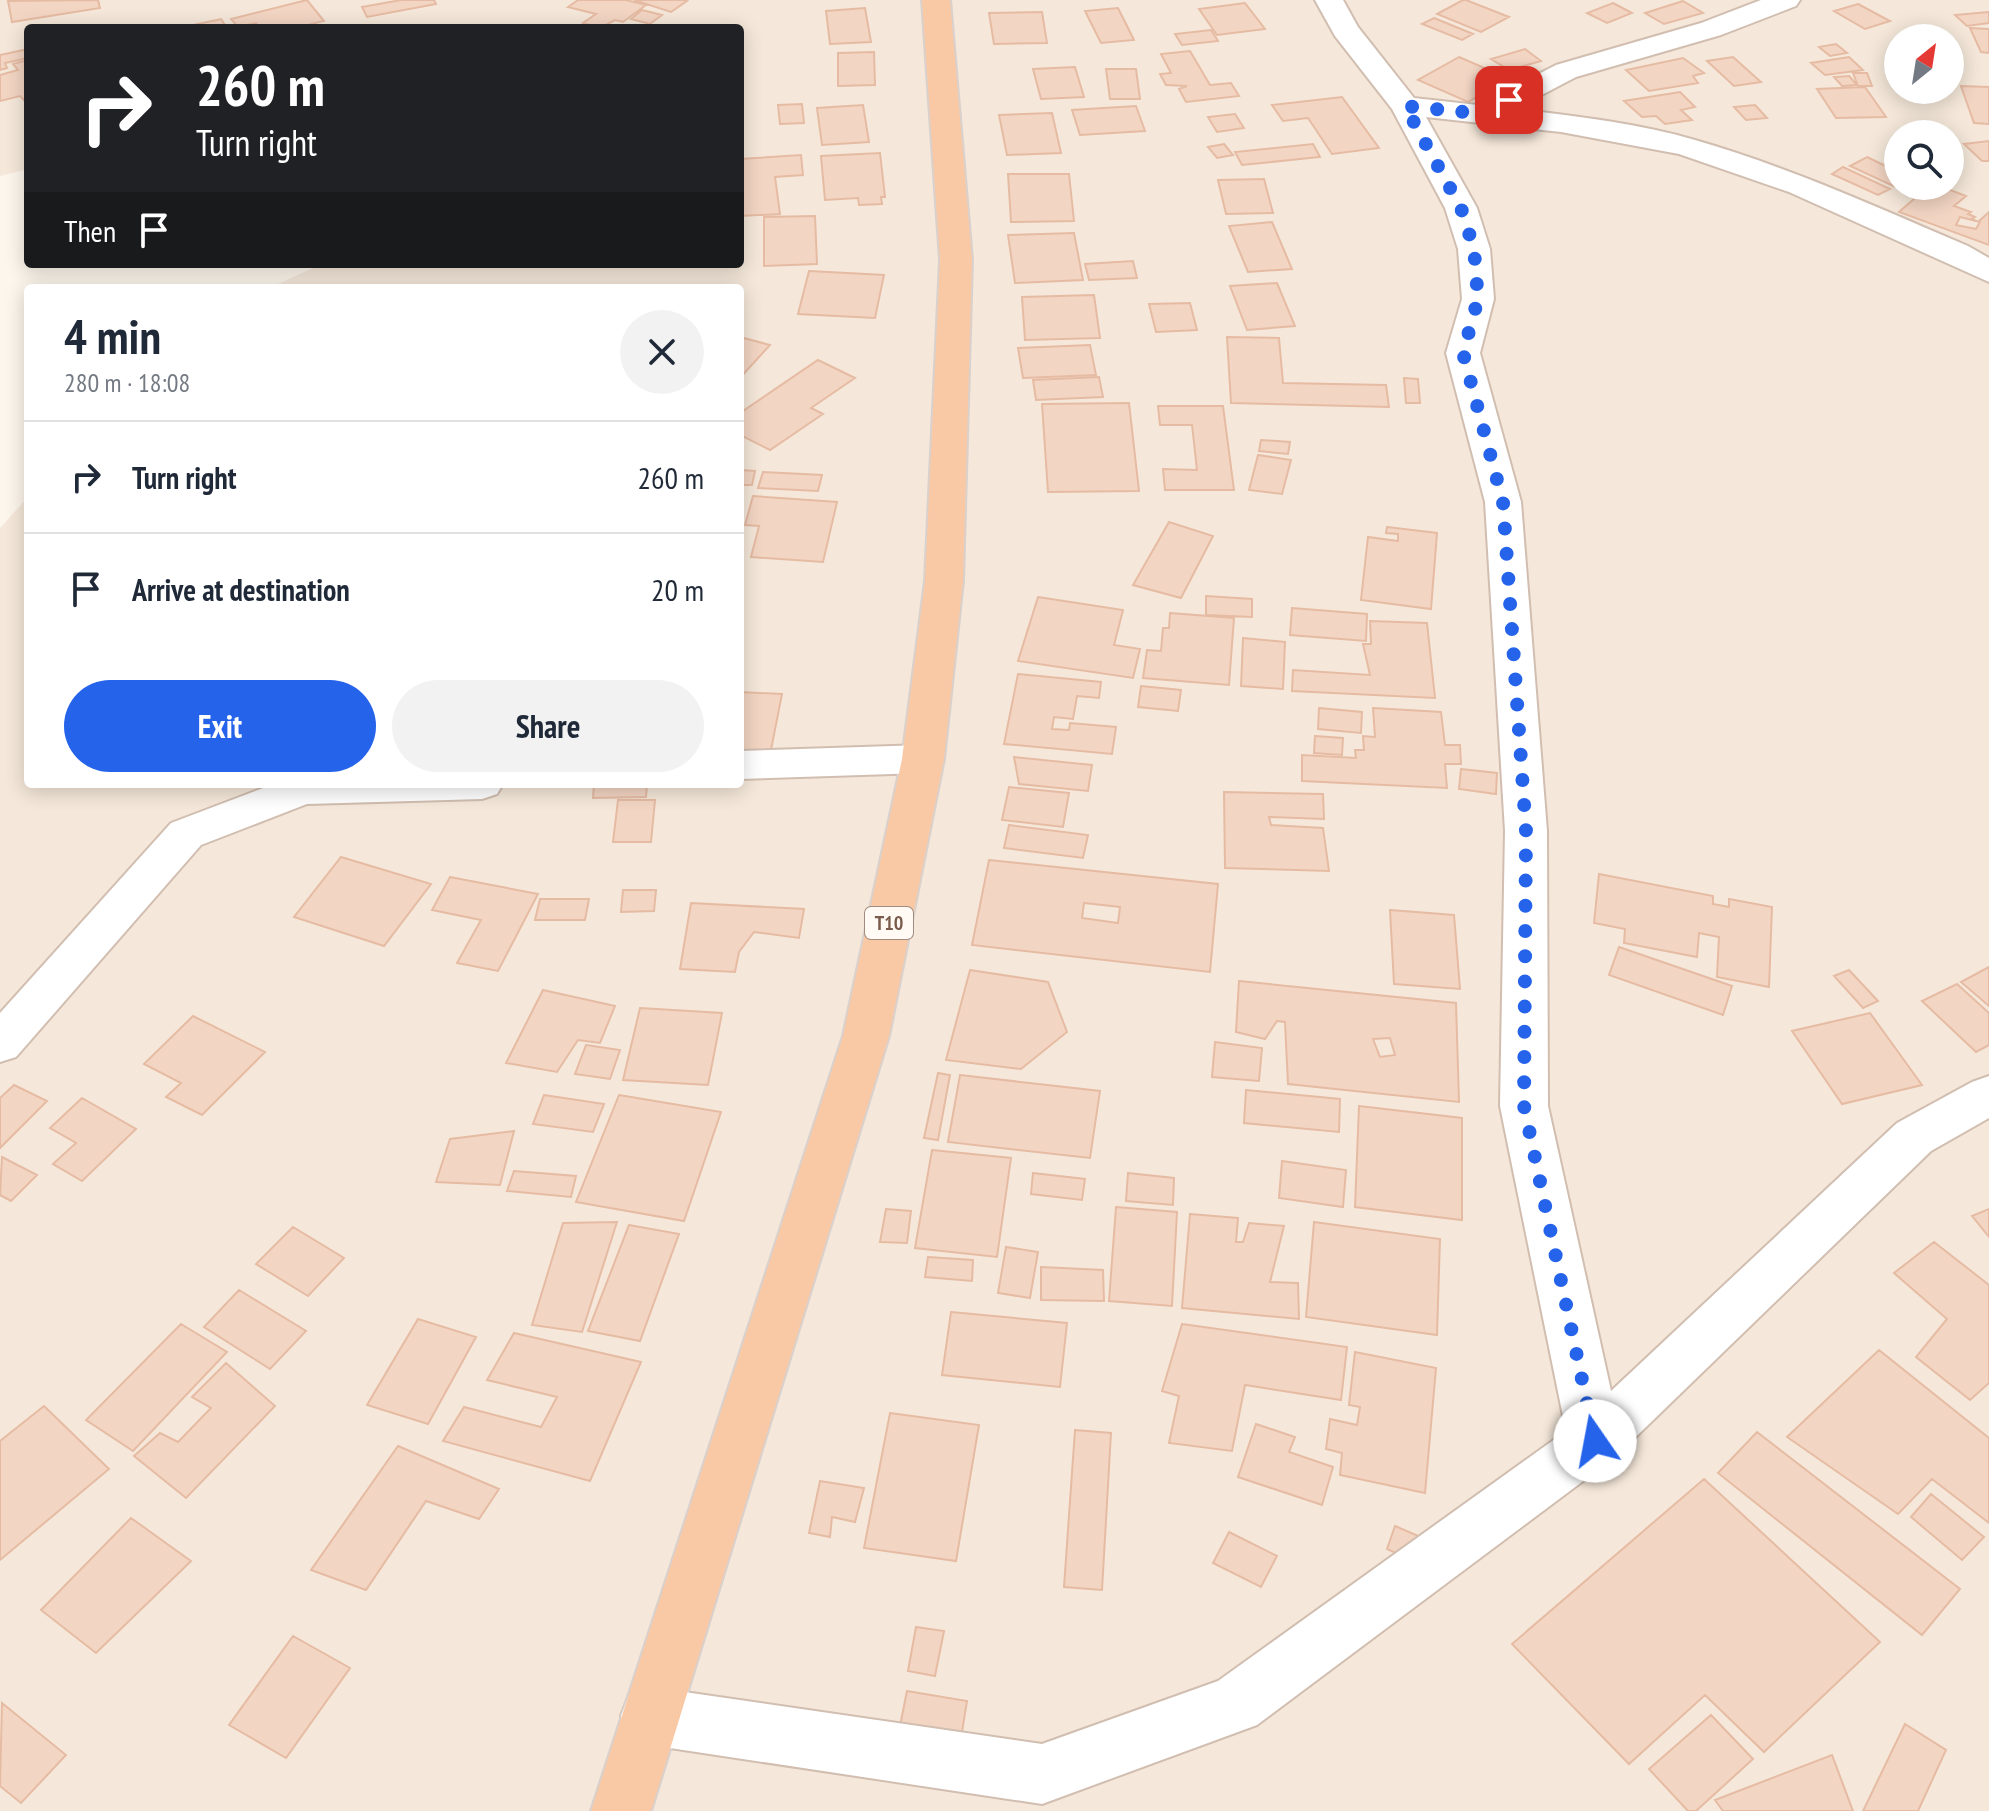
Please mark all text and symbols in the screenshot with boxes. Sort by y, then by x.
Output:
north arrow [1884,24,1964,104]
map controls [1884,24,1964,200]
text: 260 m [196,49,325,121]
icon: right [64,56,168,160]
pin [1475,66,1543,134]
icon: arrive [1487,78,1531,122]
text: Turn right [196,119,317,166]
button: search [1884,120,1964,200]
icon: arrive [132,208,176,252]
text: Then [64,211,116,250]
text: 4 min [64,305,161,367]
button: close [620,310,704,394]
text: 280 m · 18:08 [64,366,190,399]
icon: right [64,455,108,499]
text: Turn right [132,458,236,497]
text: 260 m [638,458,704,497]
icon: arrive [64,567,108,611]
text: Arrive at destination [132,570,350,609]
text: 20 m [651,570,704,609]
button: Exit [64,680,376,772]
button: Share [392,680,704,772]
road number: T10 [865,907,913,939]
position arrow [1553,1399,1637,1483]

